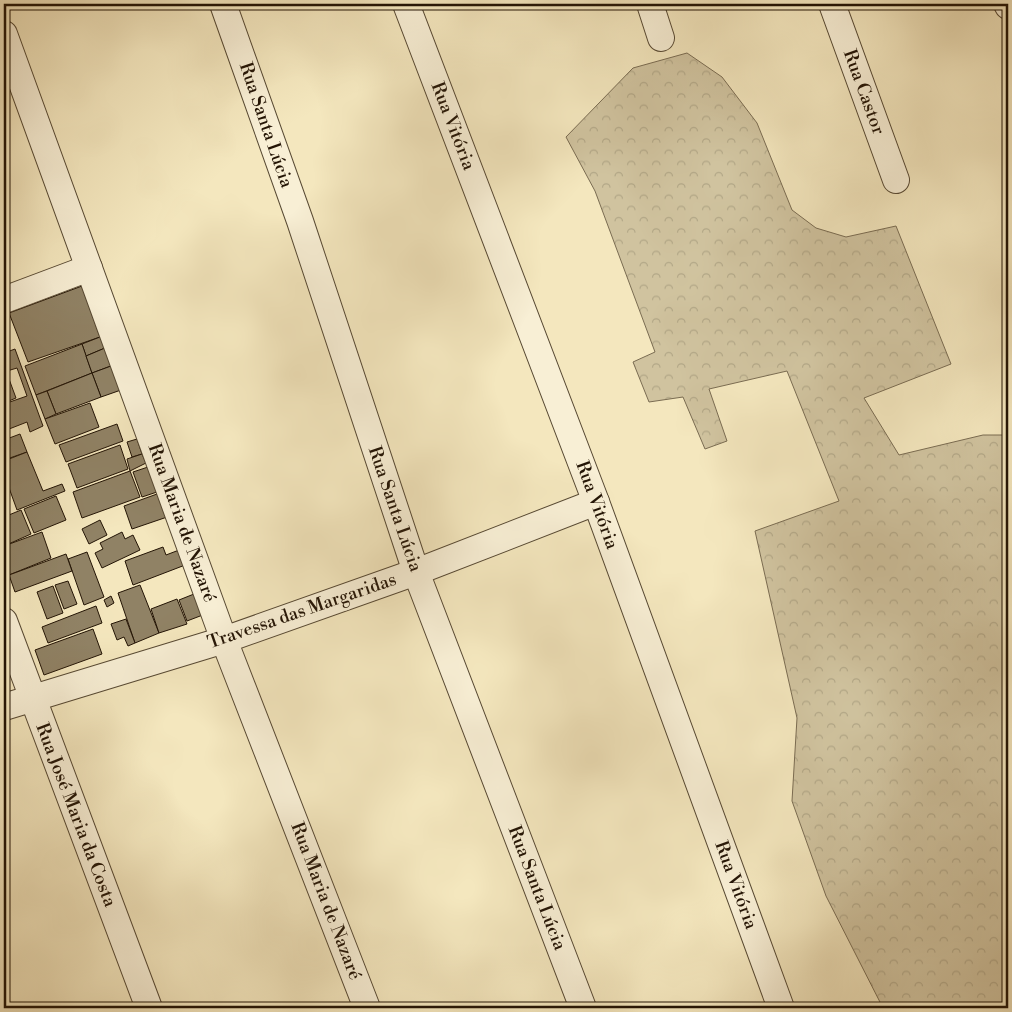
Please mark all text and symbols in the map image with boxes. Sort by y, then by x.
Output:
street label: Rua Castor [838,46,890,138]
street label: Rua Santa Lúcia [234,59,299,192]
street label: Rua Vitória [426,79,481,174]
street label: Rua Maria de Nazaré [143,441,221,605]
street label: Rua Santa Lúcia [363,443,428,576]
street label: Rua Vitória [570,458,624,553]
street label: Travessa das Margaridas [205,568,400,654]
street label: Rua José Maria da Costa [30,720,122,911]
street label: Rua Maria de Nazaré [285,819,367,983]
street label: Rua Santa Lúcia [503,823,572,954]
street label: Rua Vitória [709,838,763,933]

